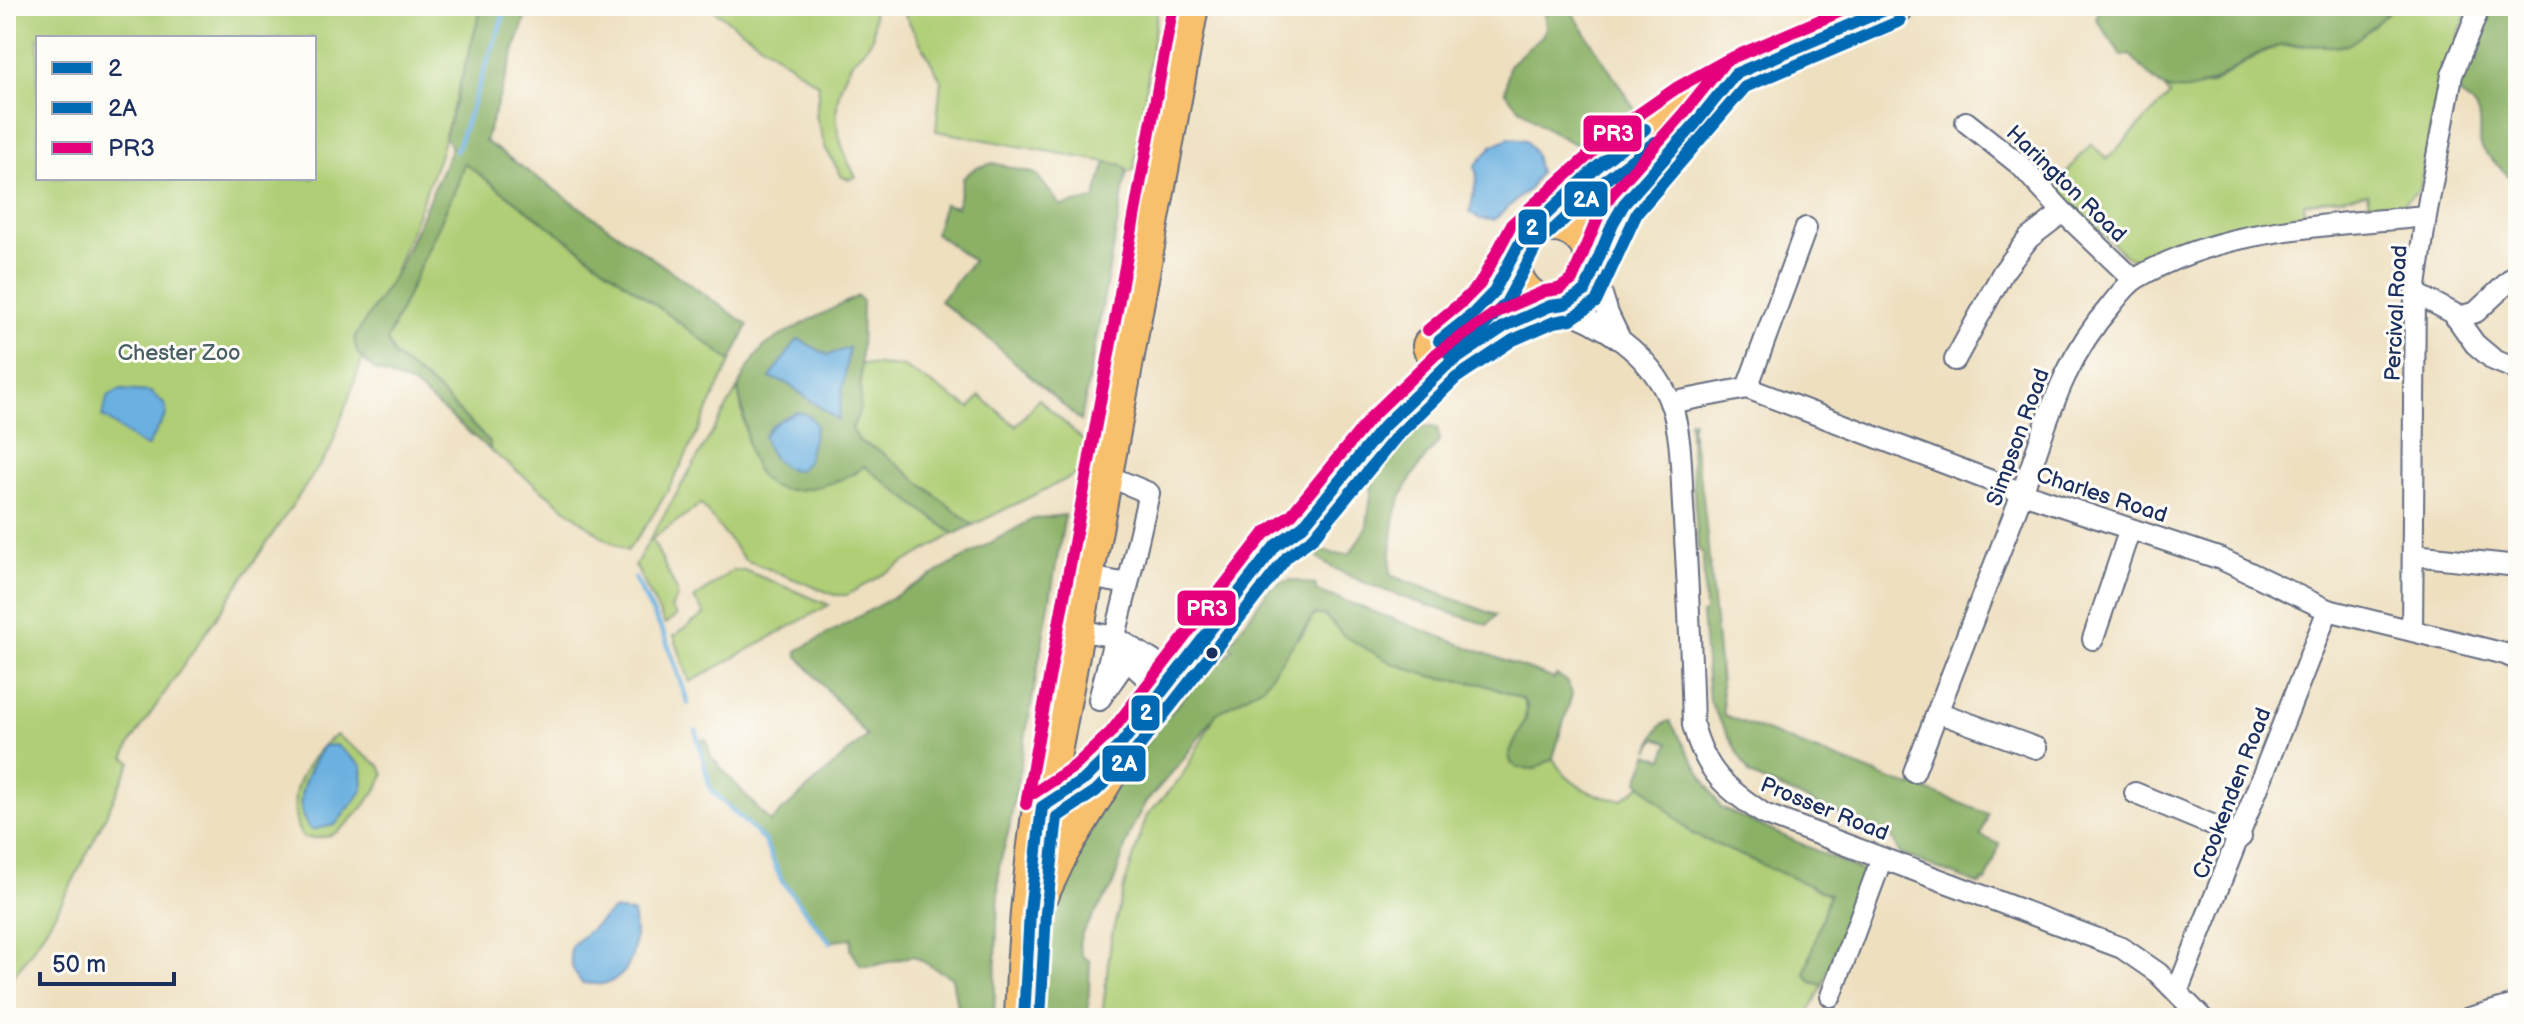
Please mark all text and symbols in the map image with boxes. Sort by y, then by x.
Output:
legend [36,36,316,180]
text: 2 [108,54,122,83]
text: 2A [108,94,137,123]
line badge: PR3 [1582,114,1643,153]
street label: Harington Road [2000,120,2132,248]
text: PR3 [1592,121,1634,148]
text: PR3 [108,134,155,163]
line badge: 2A [1563,180,1609,218]
text: 2A [1573,187,1600,214]
line badge: 2 [1517,208,1548,246]
text: 2 [1525,215,1539,242]
street label: Percival Road [2379,244,2414,382]
park label: Chester Zoo [117,340,241,367]
street label: Simpson Road [1981,365,2056,510]
street label: Charles Road [2033,462,2170,529]
line badge: PR3 [1176,589,1237,627]
text: PR3 [1186,596,1228,623]
unlabelled marker [1204,645,1220,661]
line badge: 2 [1130,694,1161,732]
text: 2 [1139,700,1153,727]
street label: Crookenden Road [2187,704,2277,883]
line badge: 2A [1101,744,1147,783]
text: 2A [1111,751,1138,778]
street label: Prosser Road [1756,771,1892,847]
scale bar [40,936,174,986]
text: 50 m [52,950,106,979]

